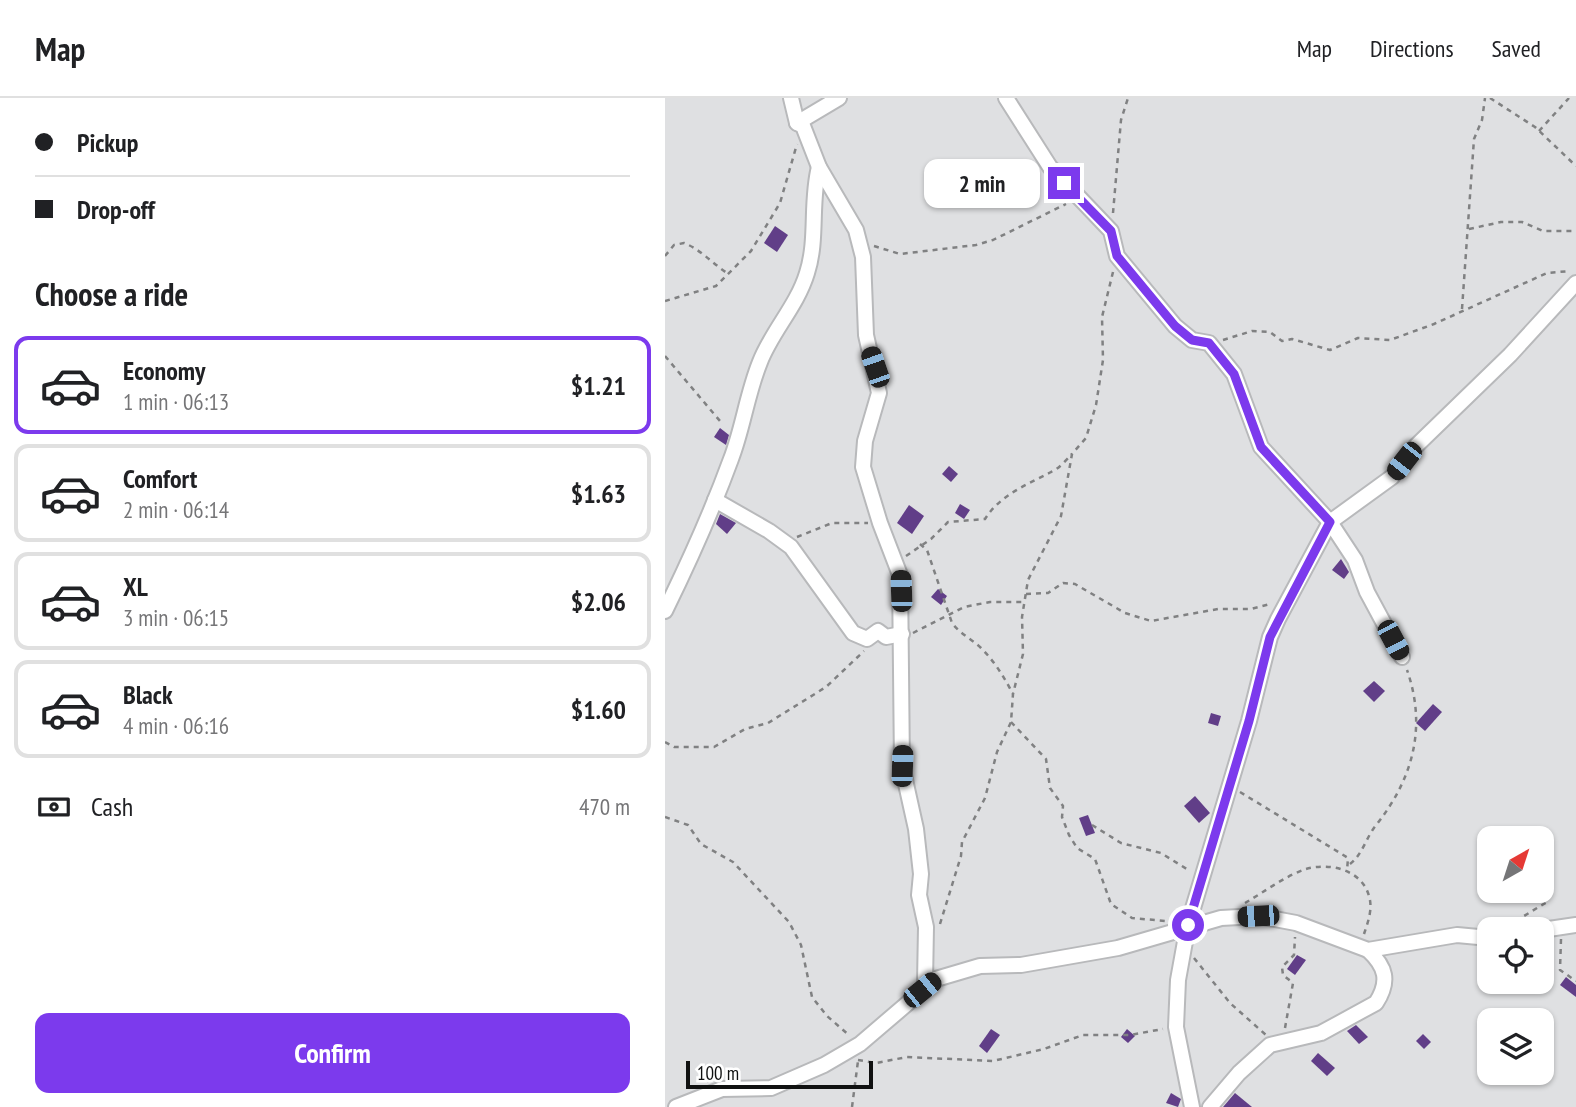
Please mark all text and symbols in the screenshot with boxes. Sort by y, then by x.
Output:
text: Map [35,27,85,70]
text: Map [1297,33,1332,64]
text: Directions [1370,33,1454,64]
text: Saved [1492,33,1541,64]
text: Pickup [77,126,138,159]
callout: 2 min [924,158,1039,208]
route end [1048,167,1080,199]
text: 2 min [959,169,1005,198]
text: Drop-off [77,193,155,226]
text: Choose a ride [35,273,188,315]
car [859,344,892,390]
icon: car [39,354,102,417]
text: Economy [123,354,205,387]
text: $1.21 [571,369,626,402]
text: 1 min · 06:13 [123,387,229,416]
car [1383,438,1426,484]
icon: car [39,462,102,525]
text: Comfort [123,462,197,495]
text: $1.63 [571,477,626,510]
text: 2 min · 06:14 [123,495,229,524]
icon: car [39,570,102,633]
text: XL [123,570,148,603]
car [890,570,913,612]
text: $2.06 [571,585,626,618]
text: 3 min · 06:15 [123,603,229,632]
car [1374,617,1413,663]
icon: car [39,678,102,741]
text: Black [123,678,173,711]
text: $1.60 [571,693,626,726]
text: 4 min · 06:16 [123,711,229,740]
car [891,745,914,787]
icon: cash [35,788,73,826]
text: Cash [91,790,133,823]
text: 470 m [579,792,630,821]
north arrow [1477,826,1554,903]
map controls [1477,826,1554,1085]
car [1237,904,1280,928]
route start [1172,909,1204,941]
button: locate [1477,917,1554,994]
car [900,969,945,1011]
button: layers [1477,1008,1554,1085]
button: Confirm [35,1013,630,1093]
scale bar [686,1058,873,1090]
text: 100 m [697,1061,739,1085]

